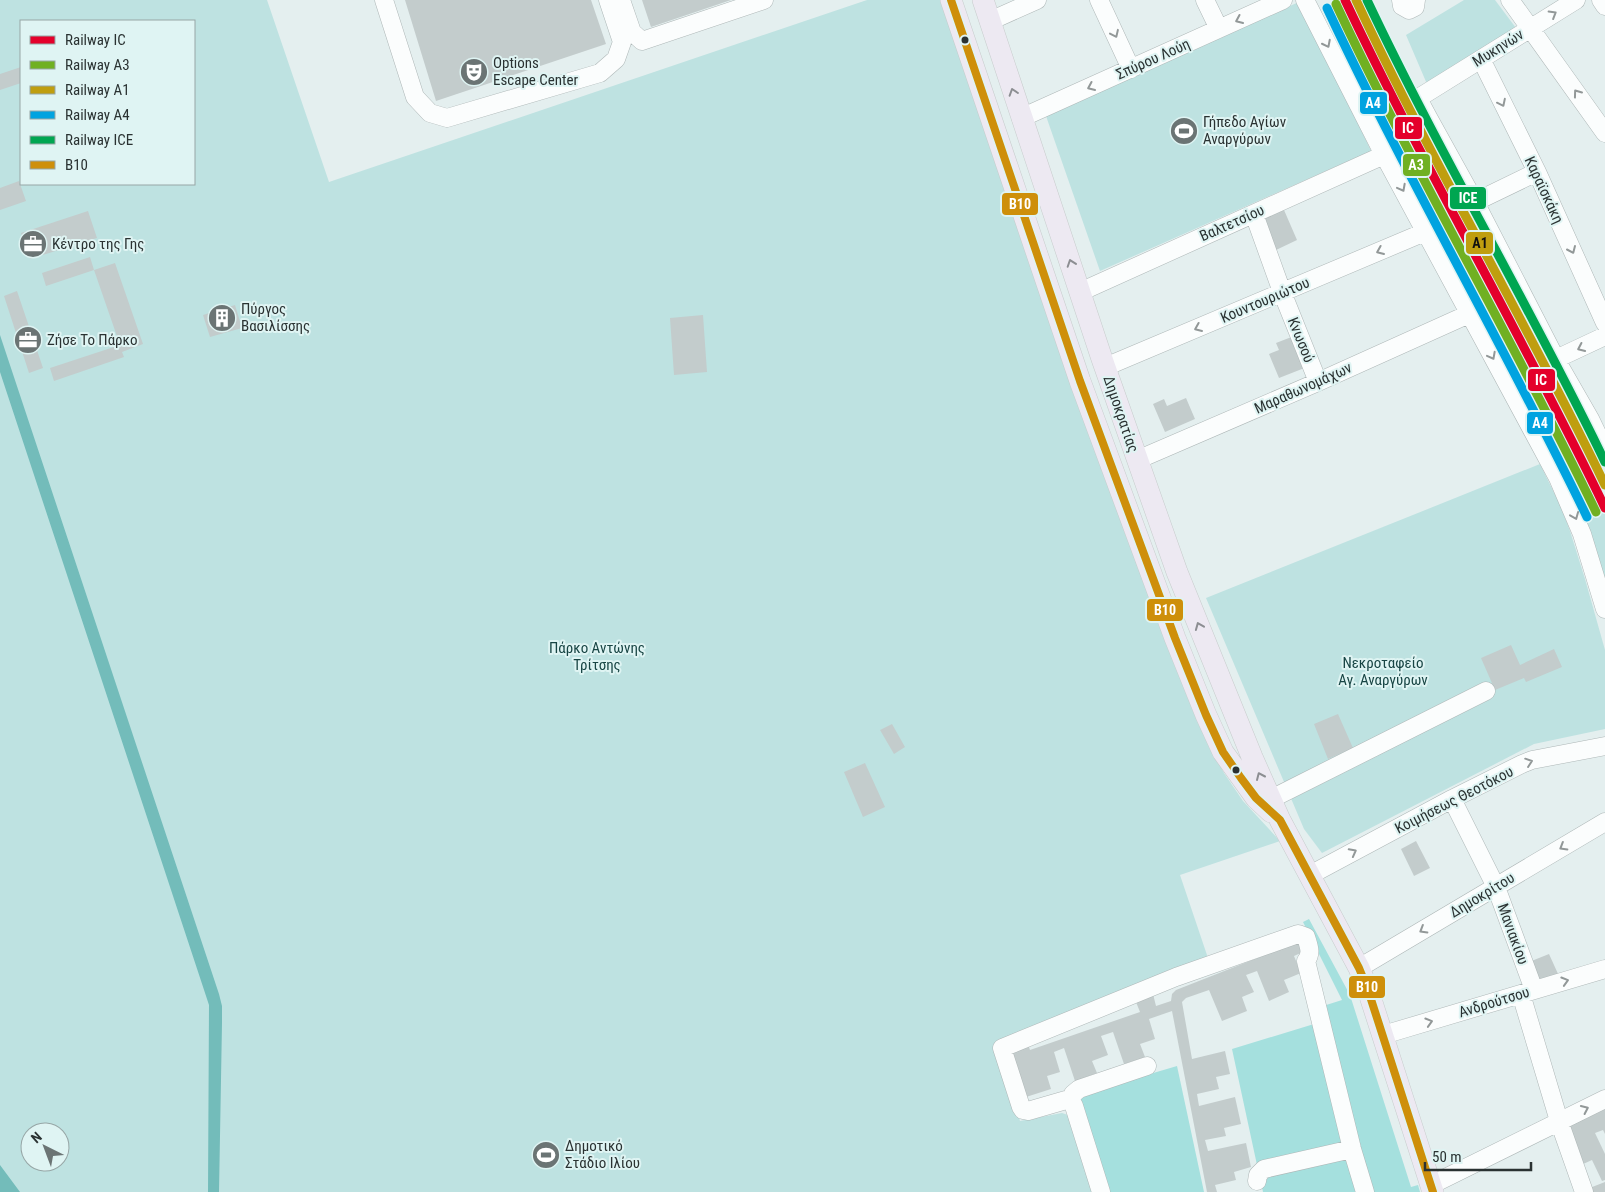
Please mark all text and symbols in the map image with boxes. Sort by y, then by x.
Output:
one-way arrow [1547,11,1556,21]
one-way arrow [1235,14,1244,24]
legend [20,20,195,185]
street label: Μυκηνών [1469,25,1527,71]
one-way arrow [1109,29,1120,38]
text: Railway IC [65,31,126,49]
unlabelled marker [960,35,970,45]
street label: Σπύρου Λούη [1113,35,1193,83]
one-way arrow [1321,38,1331,47]
place label: Options Escape Center [493,54,579,89]
text: Railway A3 [65,56,130,74]
theatre icon: Options Escape Center [459,57,489,87]
one-way arrow [1087,80,1096,91]
text: Railway A1 [65,81,130,99]
one-way arrow [1009,89,1019,97]
one-way arrow [1574,90,1582,99]
line badge: A4 [1359,91,1388,115]
text: A4 [1365,95,1381,111]
one-way arrow [1496,97,1506,106]
text: Railway A4 [65,106,130,124]
place label: Γήπεδο Αγίων Αναργύρων [1203,113,1287,148]
sports icon: Γήπεδο Αγίων Αναργύρων [1169,116,1199,146]
line badge: IC [1394,116,1423,140]
text: IC [1402,120,1414,136]
text: Railway ICE [65,131,133,149]
line badge: A3 [1402,153,1431,177]
street label: Καραϊσκάκη [1521,154,1567,226]
text: Β10 [65,156,88,174]
text: A3 [1408,157,1424,173]
one-way arrow [1395,183,1405,192]
line badge: ICE [1449,186,1487,210]
text: ICE [1459,190,1477,206]
line badge: Β10 [1001,192,1039,216]
text: Β10 [1009,196,1031,212]
street label: Βαλτετσίου [1197,201,1267,245]
office icon: Κέντρο της Γης [18,229,48,259]
line badge: A1 [1465,231,1494,255]
place label: Κέντρο της Γης [52,235,144,253]
text: A1 [1472,235,1488,251]
one-way arrow [1376,244,1385,255]
one-way arrow [1565,245,1576,254]
one-way arrow [1066,259,1076,268]
street label: Κουντουριώτου [1218,273,1312,327]
place label: Πύργος Βασιλίσσης [241,300,310,335]
building icon: Πύργος Βασιλίσσης [207,303,237,333]
street label: Κνωσού [1284,315,1318,365]
one-way arrow [1195,322,1203,332]
office icon: Ζήσε Το Πάρκο [13,325,43,355]
place label: Ζήσε Το Πάρκο [47,331,137,349]
one-way arrow [1577,341,1586,352]
one-way arrow [1486,351,1496,360]
street label: Μαραθωνομάχων [1251,358,1355,418]
line badge: IC [1527,368,1556,392]
text: IC [1535,372,1547,388]
street label: Δημοκρατίας [1099,373,1143,455]
line badge: A4 [1526,411,1554,435]
text: A4 [1532,415,1548,431]
one-way arrow [1568,511,1579,520]
line badge: Β10 [1146,598,1184,622]
text: Β10 [1154,602,1176,618]
one-way arrow [1194,622,1204,630]
park label: Πάρκο Αντώνης Τρίτσης [549,639,645,674]
park label: Νεκροταφείο Αγ. Αναργύρων [1338,654,1428,689]
one-way arrow [1524,758,1533,768]
street label: Κοιμήσεως Θεοτόκου [1392,762,1516,838]
unlabelled marker [1231,765,1241,775]
one-way arrow [1256,772,1267,781]
one-way arrow [1560,841,1569,851]
one-way arrow [1348,848,1357,858]
street label: Δημοκρίτου [1446,869,1518,921]
street label: Μανιακίου [1494,901,1532,967]
one-way arrow [1420,924,1429,934]
line badge: Β10 [1348,975,1386,999]
one-way arrow [1560,976,1569,986]
text: Β10 [1356,979,1378,995]
street label: Ανδρούτσου [1456,983,1532,1021]
one-way arrow [1425,1017,1433,1027]
one-way arrow [1580,1104,1589,1115]
north arrow [20,1122,70,1172]
text: N [28,1129,45,1146]
place label: Δημοτικό Στάδιο Ιλίου [565,1137,640,1172]
sports icon: Δημοτικό Στάδιο Ιλίου [531,1140,561,1170]
scale bar [1425,1140,1531,1172]
text: 50 m [1432,1148,1462,1166]

